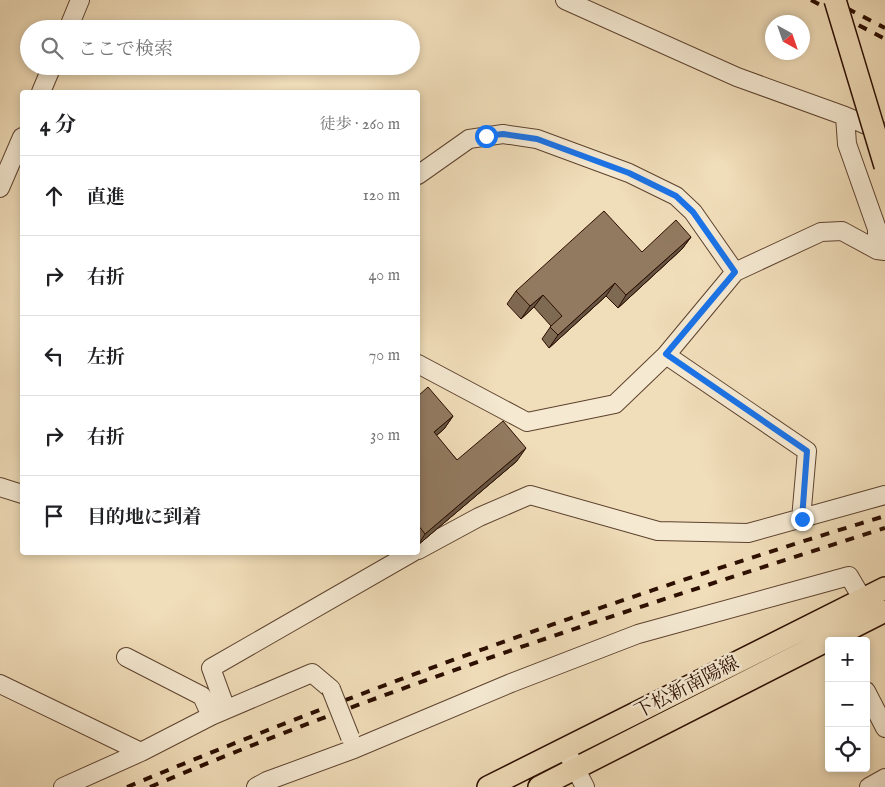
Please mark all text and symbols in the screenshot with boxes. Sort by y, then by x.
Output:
north arrow [765,15,810,60]
search box [20,20,420,75]
icon: search [38,34,66,62]
text: ここで検索 [78,38,173,62]
text: 4 分 [40,112,76,139]
text: 徒歩 · 260 m [320,115,400,135]
route start [475,125,498,148]
icon: ahead [40,182,68,210]
text: 直進 [87,186,125,210]
text: 120 m [363,186,400,206]
icon: right [40,262,68,290]
text: 右折 [87,266,125,290]
text: 40 m [368,266,400,286]
icon: left [40,342,68,370]
text: 左折 [87,346,125,370]
text: 70 m [369,346,400,366]
icon: right [40,422,68,450]
text: 右折 [87,426,125,450]
text: 30 m [370,426,400,446]
icon: arrive [40,502,68,530]
text: 目的地に到着 [87,506,201,530]
route end [791,508,814,531]
map controls [825,637,870,772]
button: + [825,637,870,682]
street label: 下松新南陽線 [631,651,743,725]
button: − [825,682,870,727]
button: locate [825,727,870,772]

